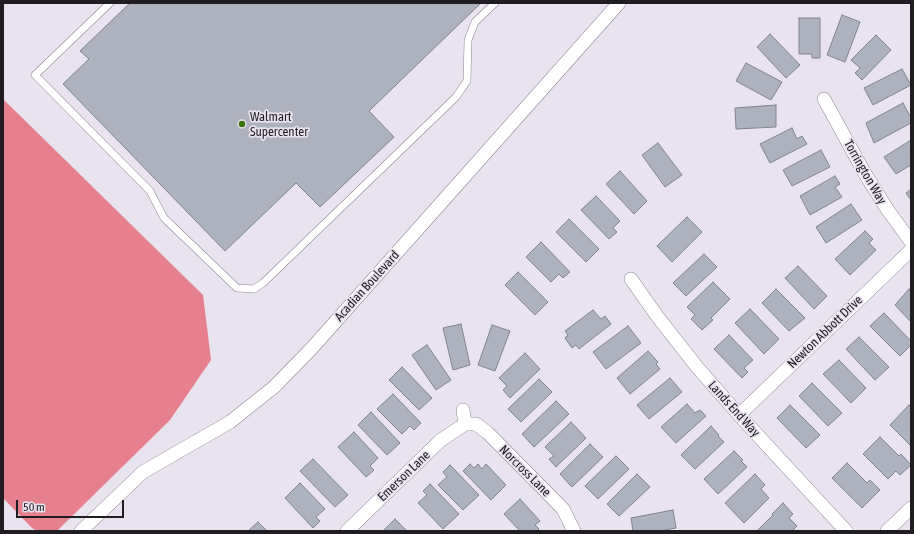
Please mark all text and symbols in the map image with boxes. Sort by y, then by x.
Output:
place label: Walmart Supercenter [250,109,308,140]
marker: Walmart Supercenter [237,119,247,129]
street label: Torrington Way [840,137,890,207]
street label: Acadian Boulevard [331,248,403,324]
street label: Newton Abbott Drive [784,292,866,372]
street label: Lands End Way [705,378,763,440]
street label: Norcross Lane [496,442,554,500]
street label: Emerson Lane [375,447,433,505]
scale bar [18,492,126,518]
text: 50 m [23,500,45,514]

